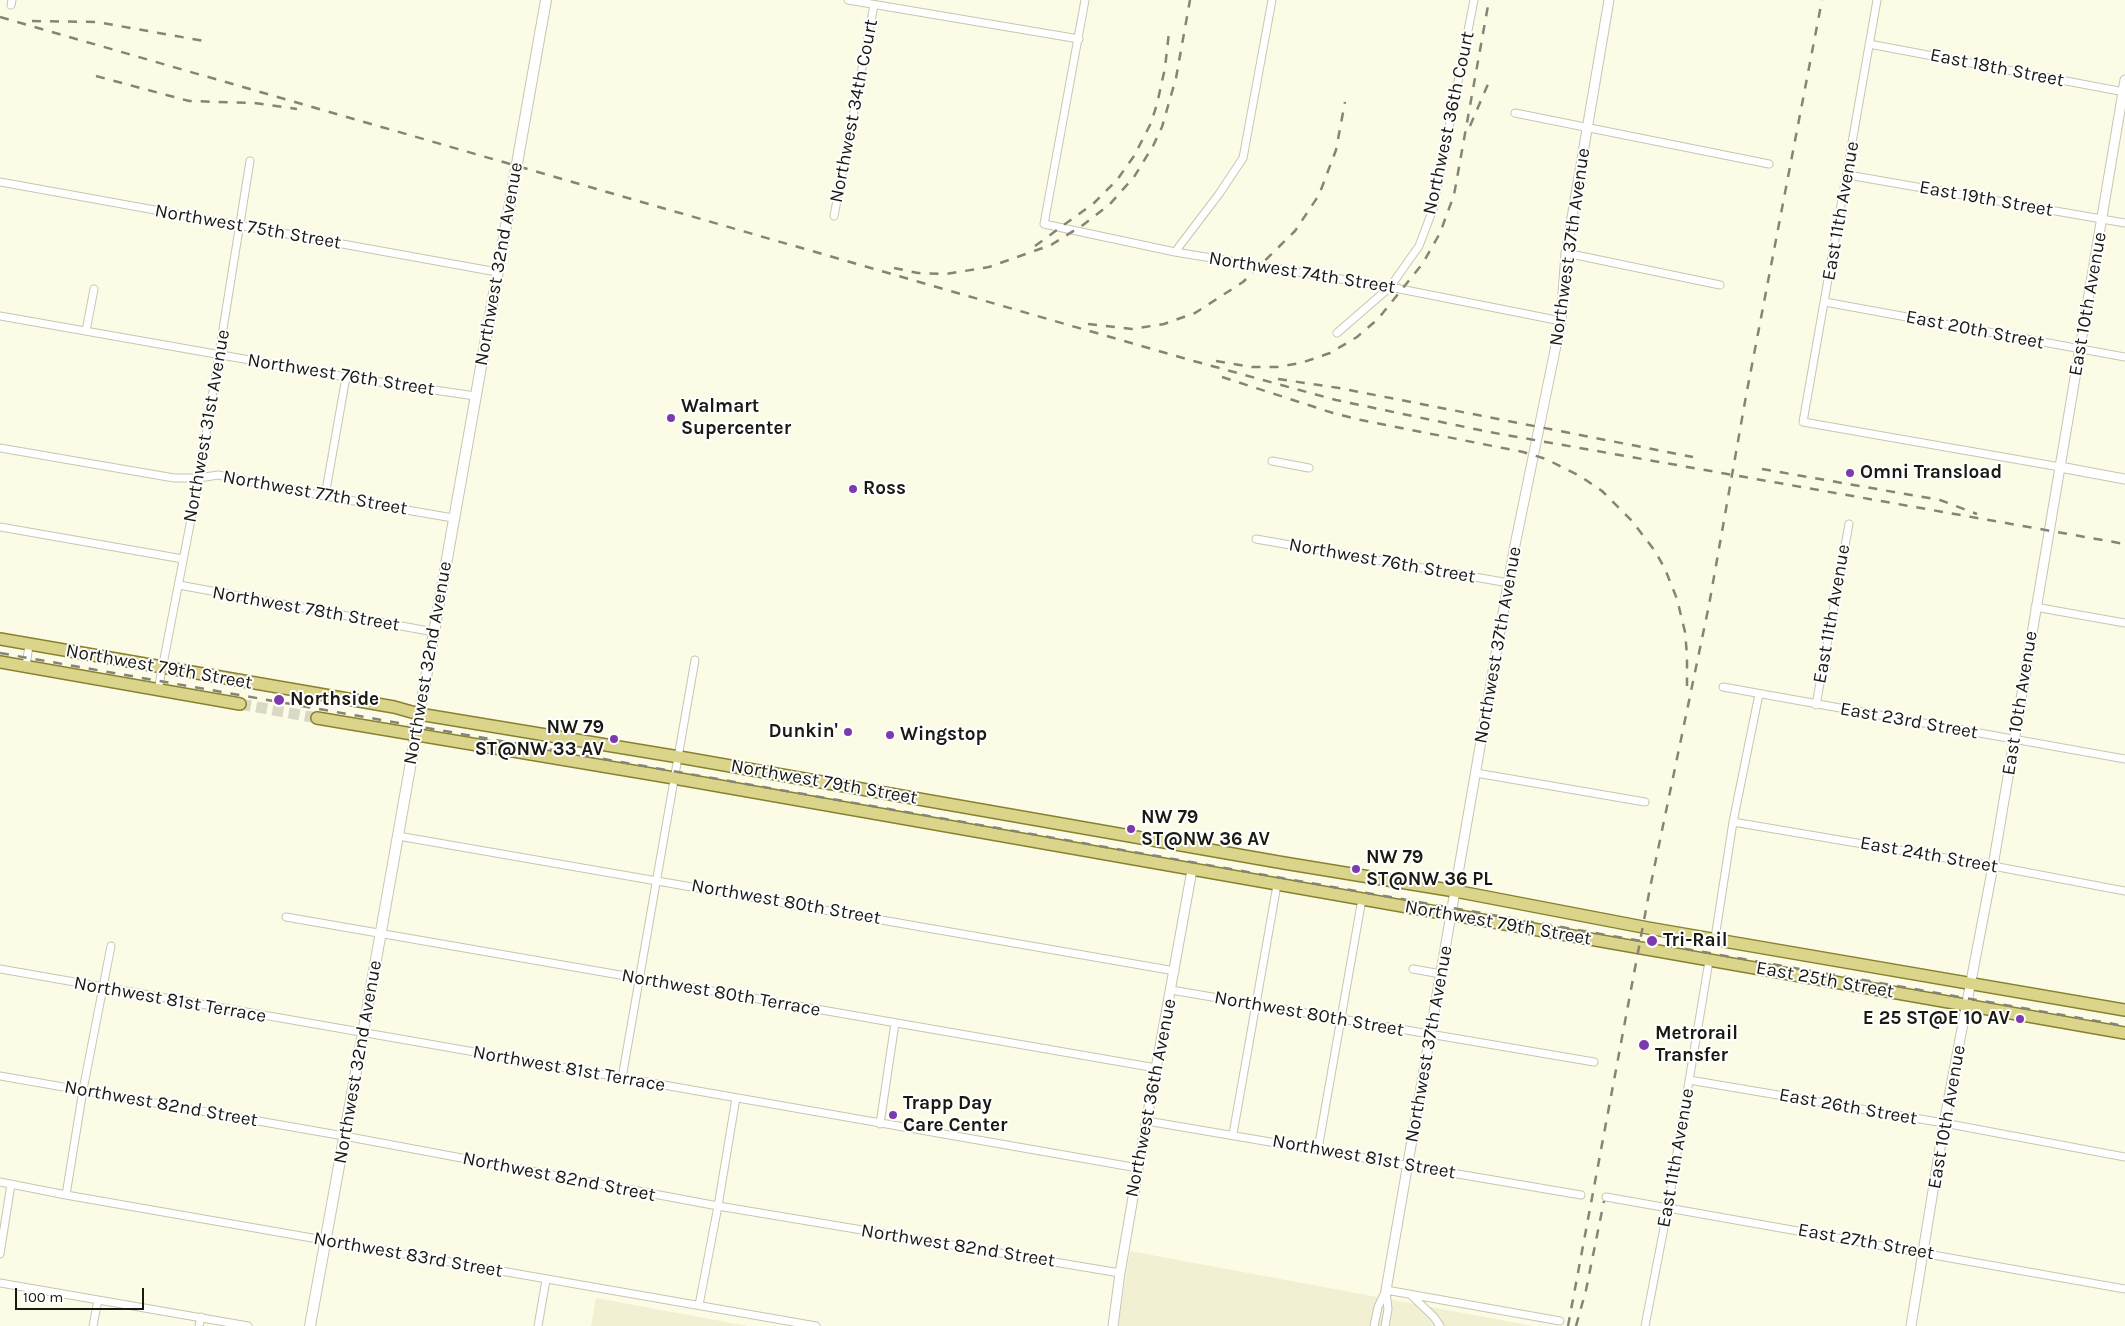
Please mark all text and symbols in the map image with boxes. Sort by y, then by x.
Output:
street label: Northwest 34th Court [825,17,883,205]
street label: Northwest 36th Court [1418,29,1480,217]
street label: East 18th Street [1928,44,2066,92]
street label: East 11th Avenue [1818,140,1864,282]
street label: Northwest 37th Avenue [1545,146,1595,348]
street label: Northwest 32nd Avenue [470,161,528,367]
street label: East 19th Street [1917,176,2055,222]
street label: Northwest 75th Street [153,199,343,255]
street label: East 10th Avenue [2064,230,2112,378]
street label: Northwest 74th Street [1207,247,1397,299]
street label: East 20th Street [1904,305,2046,355]
street label: Northwest 31st Avenue [179,328,235,524]
street label: Northwest 76th Street [246,349,436,401]
place label: Walmart Supercenter [681,396,791,440]
marker: Walmart Supercenter [665,412,677,424]
place label: Omni Transload [1860,462,2002,484]
street label: Northwest 77th Street [221,466,409,520]
marker: Omni Transload [1844,467,1856,479]
place label: Ross [863,478,906,500]
marker: Ross [847,483,859,495]
street label: Northwest 76th Street [1287,533,1477,589]
street label: East 11th Avenue [1809,543,1855,685]
street label: Northwest 37th Avenue [1469,545,1527,745]
street label: Northwest 32nd Avenue [399,560,457,766]
street label: Northwest 78th Street [211,581,401,637]
street label: East 10th Avenue [1997,629,2043,777]
street label: Northwest 79th Street [64,639,254,695]
place label: Northside [290,689,379,711]
marker: Northside [272,693,286,707]
street label: East 23rd Street [1838,698,1980,744]
place label: NW 79 ST@NW 33 AV [475,717,604,761]
place label: Dunkin' [768,721,838,743]
place label: Wingstop [900,724,987,746]
marker: Dunkin' [842,726,854,738]
marker: Wingstop [884,729,896,741]
marker: NW 79 ST@NW 33 AV [608,733,620,745]
street label: Northwest 79th Street [729,754,919,810]
place label: NW 79 ST@NW 36 AV [1141,807,1270,851]
marker: NW 79 ST@NW 36 AV [1125,823,1137,835]
street label: East 24th Street [1858,832,2000,878]
place label: NW 79 ST@NW 36 PL [1366,847,1493,891]
marker: NW 79 ST@NW 36 PL [1350,863,1362,875]
street label: Northwest 80th Street [689,874,883,930]
street label: Northwest 79th Street [1403,895,1593,951]
place label: Tri-Rail [1663,930,1728,952]
marker: Tri-Rail [1645,934,1659,948]
street label: Northwest 37th Avenue [1400,944,1458,1144]
street label: East 25th Street [1754,957,1896,1003]
street label: Northwest 32nd Avenue [329,959,387,1165]
street label: Northwest 80th Terrace [620,964,822,1022]
street label: Northwest 81st Terrace [72,972,268,1028]
street label: Northwest 80th Street [1212,986,1406,1042]
street label: Northwest 36th Avenue [1121,997,1181,1199]
place label: E 25 ST@E 10 AV [1863,1008,2010,1030]
marker: E 25 ST@E 10 AV [2014,1013,2026,1025]
place label: Metrorail Transfer [1655,1023,1738,1067]
marker: Metrorail Transfer [1637,1038,1651,1052]
street label: Northwest 81st Terrace [471,1041,667,1097]
street label: East 10th Avenue [1923,1043,1971,1191]
street label: Northwest 82nd Street [62,1076,260,1132]
street label: East 26th Street [1777,1084,1919,1130]
street label: East 11th Avenue [1653,1087,1699,1229]
place label: Trapp Day Care Center [903,1093,1007,1137]
marker: Trapp Day Care Center [887,1109,899,1121]
street label: Northwest 81st Street [1271,1130,1457,1184]
street label: Northwest 82nd Street [461,1147,657,1207]
street label: Northwest 82nd Street [859,1219,1057,1273]
street label: East 27th Street [1796,1219,1936,1265]
street label: Northwest 83rd Street [312,1227,504,1283]
scale bar [18,1278,146,1310]
text: 100 m [23,1288,63,1306]

